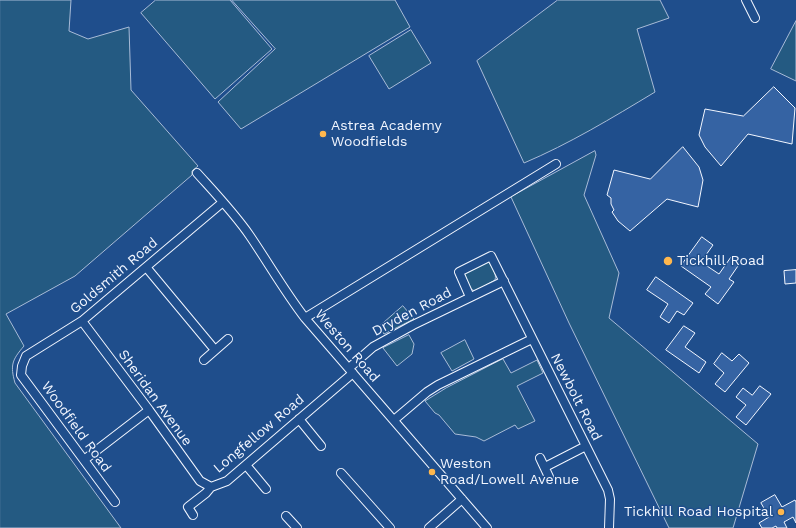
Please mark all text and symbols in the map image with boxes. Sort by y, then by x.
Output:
place label: Astrea Academy Woodfields [331,118,442,150]
marker: Astrea Academy Woodfields [318,129,328,139]
street label: Goldsmith Road [67,234,161,318]
place label: Tickhill Road [677,253,765,269]
marker: Tickhill Road [662,255,674,267]
street label: Dryden Road [369,284,455,340]
street label: Weston Road [311,306,383,386]
street label: Sheridan Avenue [114,347,196,449]
street label: Newbolt Road [547,351,605,443]
street label: Woodfield Road [38,378,114,476]
street label: Longfellow Road [210,391,308,477]
place label: Weston Road/Lowell Avenue [440,456,579,488]
marker: Weston Road/Lowell Avenue [427,467,437,477]
place label: Tickhill Road Hospital [624,504,773,520]
marker: Tickhill Road Hospital [776,507,786,517]

